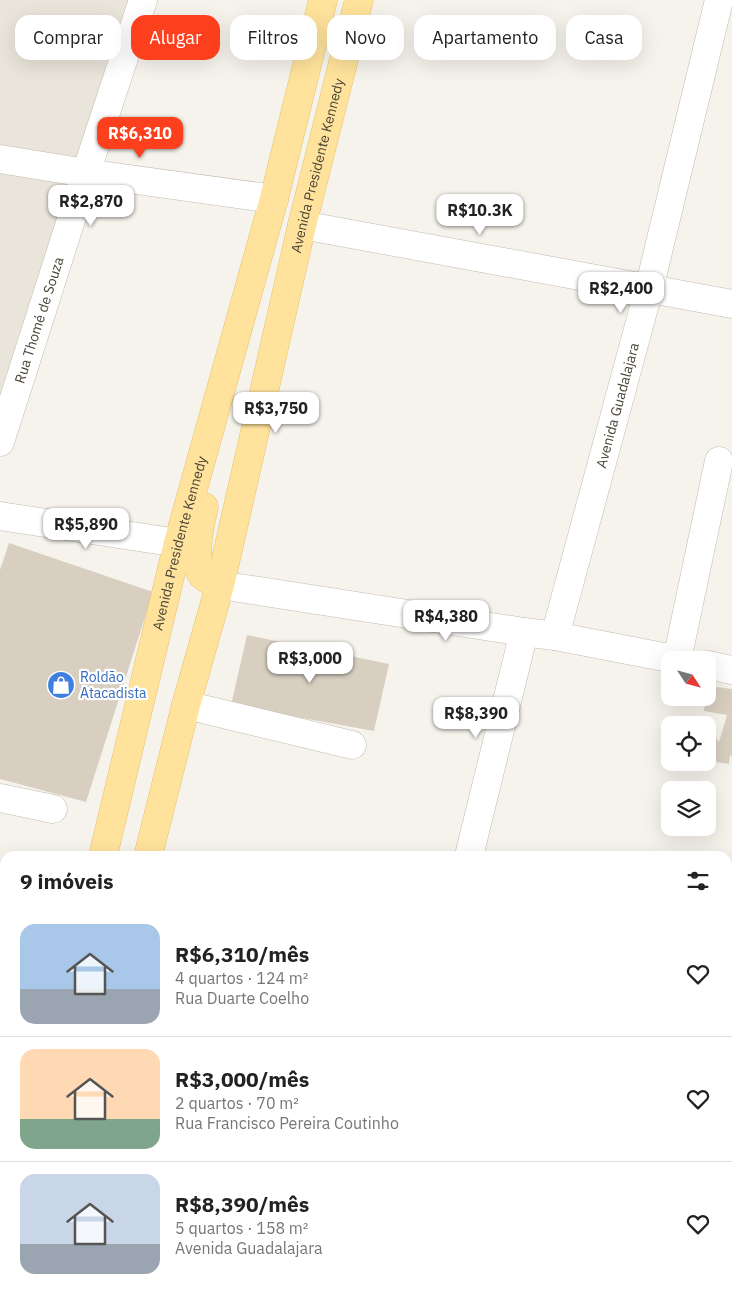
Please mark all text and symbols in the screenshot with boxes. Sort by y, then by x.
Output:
chip: Comprar [15,15,121,60]
chip: Alugar [131,15,220,60]
chip: Filtros [230,15,317,60]
chip: Novo [327,15,404,60]
chip: Apartamento [414,15,556,60]
chip: Casa [566,15,642,60]
street label: Avenida Presidente Kennedy [287,76,348,255]
pin: R$6,310 [94,116,186,159]
text: R$6,310 [108,123,172,143]
pin: R$2,870 [45,184,137,227]
text: R$2,870 [59,191,123,211]
pin: R$10.3K [434,194,526,236]
text: R$10.3K [447,200,513,220]
street label: Rua Thomé de Souza [10,254,68,386]
pin: R$2,400 [575,272,667,314]
text: R$2,400 [589,278,653,298]
street label: Avenida Guadalajara [592,340,643,470]
pin: R$3,750 [230,392,322,434]
text: R$3,750 [244,398,308,418]
street label: Avenida Presidente Kennedy [148,454,211,632]
pin: R$5,890 [40,508,132,550]
text: R$5,890 [54,514,118,534]
pin: R$4,380 [400,600,492,642]
text: R$4,380 [414,606,478,626]
pin: R$3,000 [264,642,356,684]
text: R$3,000 [278,648,342,668]
north arrow [661,651,716,706]
map controls [661,651,716,836]
place label: Roldão Atacadista [80,668,147,702]
shop icon: Roldão Atacadista [46,670,76,700]
pin: R$8,390 [430,696,522,739]
text: R$8,390 [444,703,508,723]
button: locate [661,716,716,771]
button: layers [661,781,716,836]
text: 9 imóveis [20,867,114,895]
icon: filters [684,867,712,895]
text: R$6,310/mês [175,940,309,968]
icon: home [60,944,120,1004]
icon: heart [684,960,712,988]
text: 4 quartos · 124 m² [175,968,308,988]
text: Rua Duarte Coelho [175,988,309,1008]
text: R$3,000/mês [175,1065,309,1093]
icon: home [60,1069,120,1129]
icon: heart [684,1085,712,1113]
text: 2 quartos · 70 m² [175,1093,299,1113]
text: Rua Francisco Pereira Coutinho [175,1113,399,1133]
text: R$8,390/mês [175,1190,309,1218]
icon: home [60,1194,120,1254]
icon: heart [684,1210,712,1238]
text: 5 quartos · 158 m² [175,1218,308,1238]
text: Avenida Guadalajara [175,1238,323,1258]

